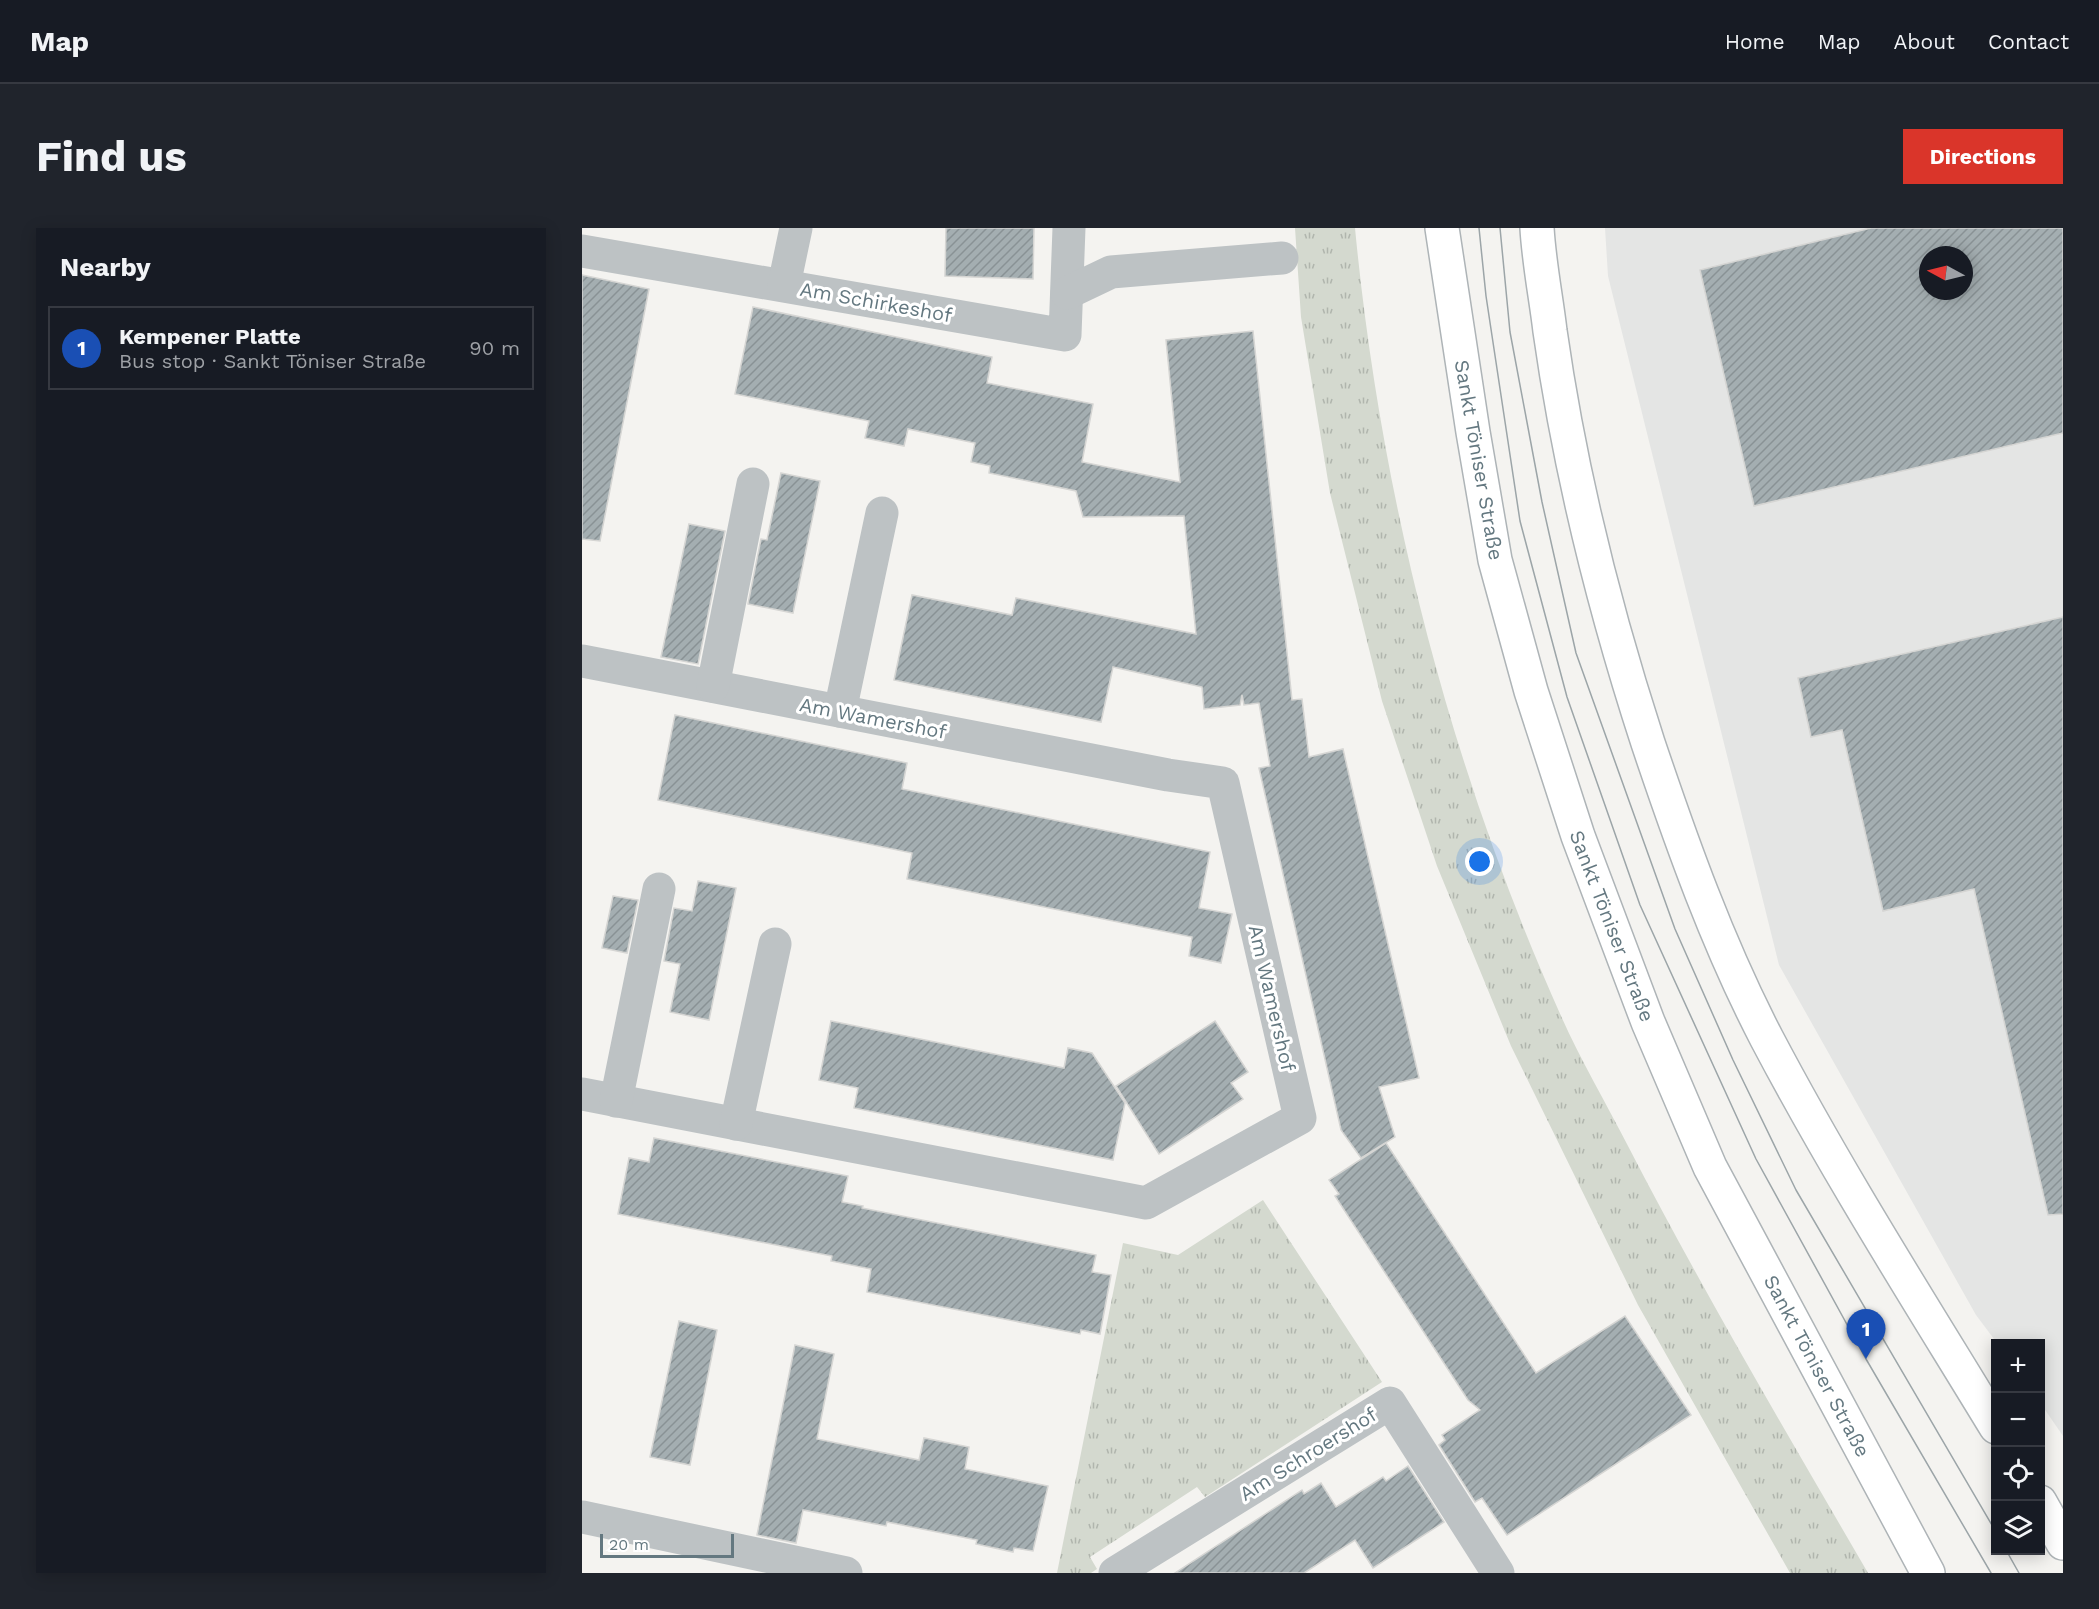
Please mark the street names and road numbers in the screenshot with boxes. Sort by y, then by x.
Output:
street label: Am Schirkeshof [798,277,954,327]
street label: Sankt Töniser Straße [1450,358,1508,562]
street label: Am Wamershof [797,692,949,744]
street label: Sankt Töniser Straße [1564,827,1660,1025]
street label: Am Wamershof [1244,923,1301,1074]
street label: Sankt Töniser Straße [1759,1271,1875,1461]
street label: Am Schroershof [1235,1402,1381,1506]

